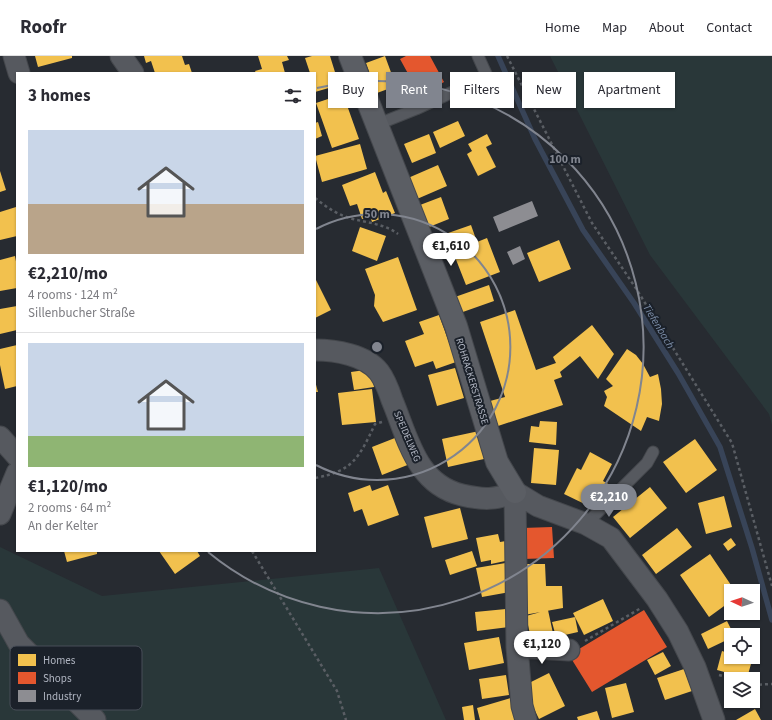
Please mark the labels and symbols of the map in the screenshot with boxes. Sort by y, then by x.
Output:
text: 100 m [549,151,581,168]
text: 50 m [364,206,390,223]
pin: €1,610 [418,233,484,267]
water label: Tiefenbach [639,301,678,352]
street label: ROHRACKERSTRASSE [452,336,492,426]
centre of rings [370,340,384,354]
street label: SPEIDELWEG [390,409,424,464]
pin: €2,210 [576,484,642,518]
north arrow [724,584,760,620]
pin: €1,120 [509,631,575,665]
legend [10,646,142,710]
text: Homes [43,653,76,668]
text: Shops [43,671,72,686]
text: Industry [43,689,81,704]

